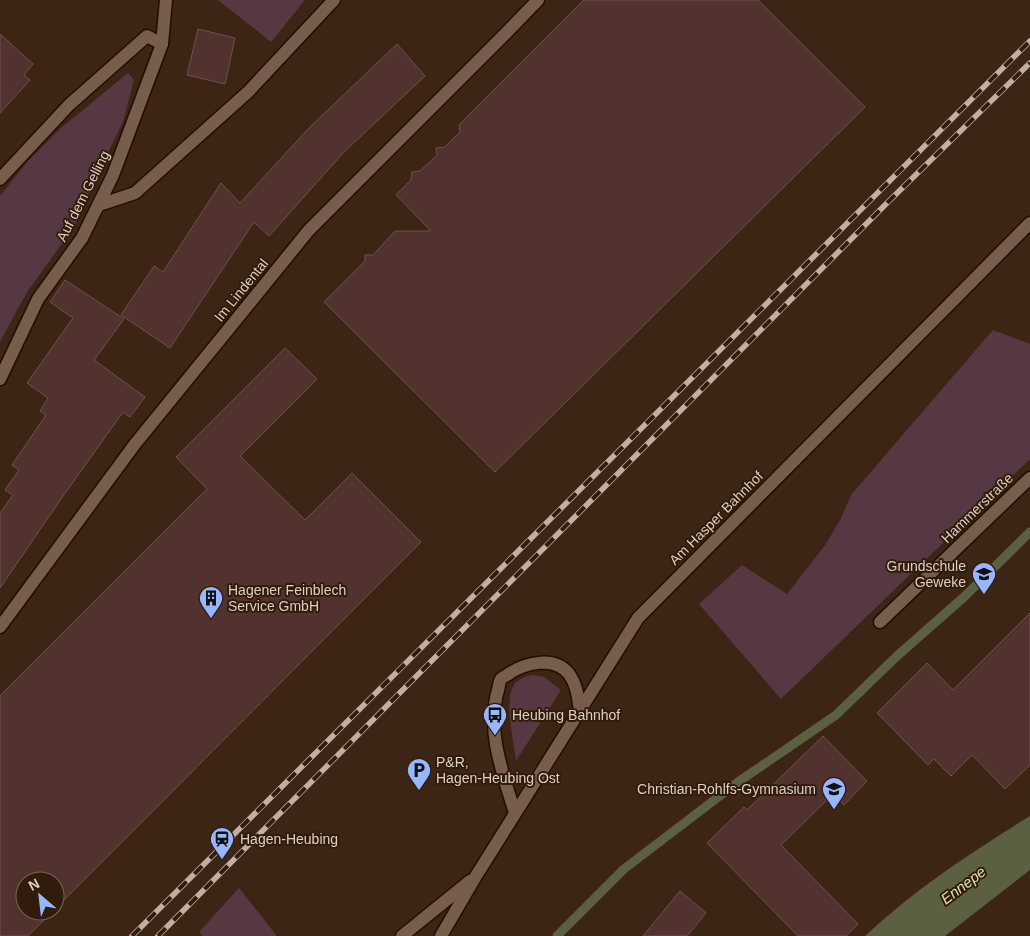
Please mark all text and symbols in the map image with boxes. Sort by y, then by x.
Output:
street label: Auf dem Gelling [53,148,113,244]
street label: Im Lindental [211,255,271,325]
street label: Am Hasper Bahnhof [666,468,766,568]
street label: Hammerstraße [938,470,1016,546]
place label: Grundschule Geweke [887,558,966,590]
school or university icon: Grundschule Geweke [971,561,997,595]
place label: Hagener Feinblech Service GmbH [228,582,346,614]
building icon: Hagener Feinblech Service GmbH [198,585,224,619]
bus stop icon: Heubing Bahnhof [482,702,508,736]
place label: Heubing Bahnhof [512,707,620,723]
place label: P&R, Hagen-Heubing Ost [436,754,560,786]
parking icon: P&R, Hagen-Heubing Ost [406,757,432,791]
school or university icon: Christian-Rohlfs-Gymnasium [821,776,847,810]
place label: Christian-Rohlfs-Gymnasium [637,781,816,797]
station icon: Hagen-Heubing [209,826,235,860]
place label: Hagen-Heubing [240,831,338,847]
water label: Ennepe [937,863,989,907]
north arrow [15,871,65,921]
text: N [26,875,42,894]

